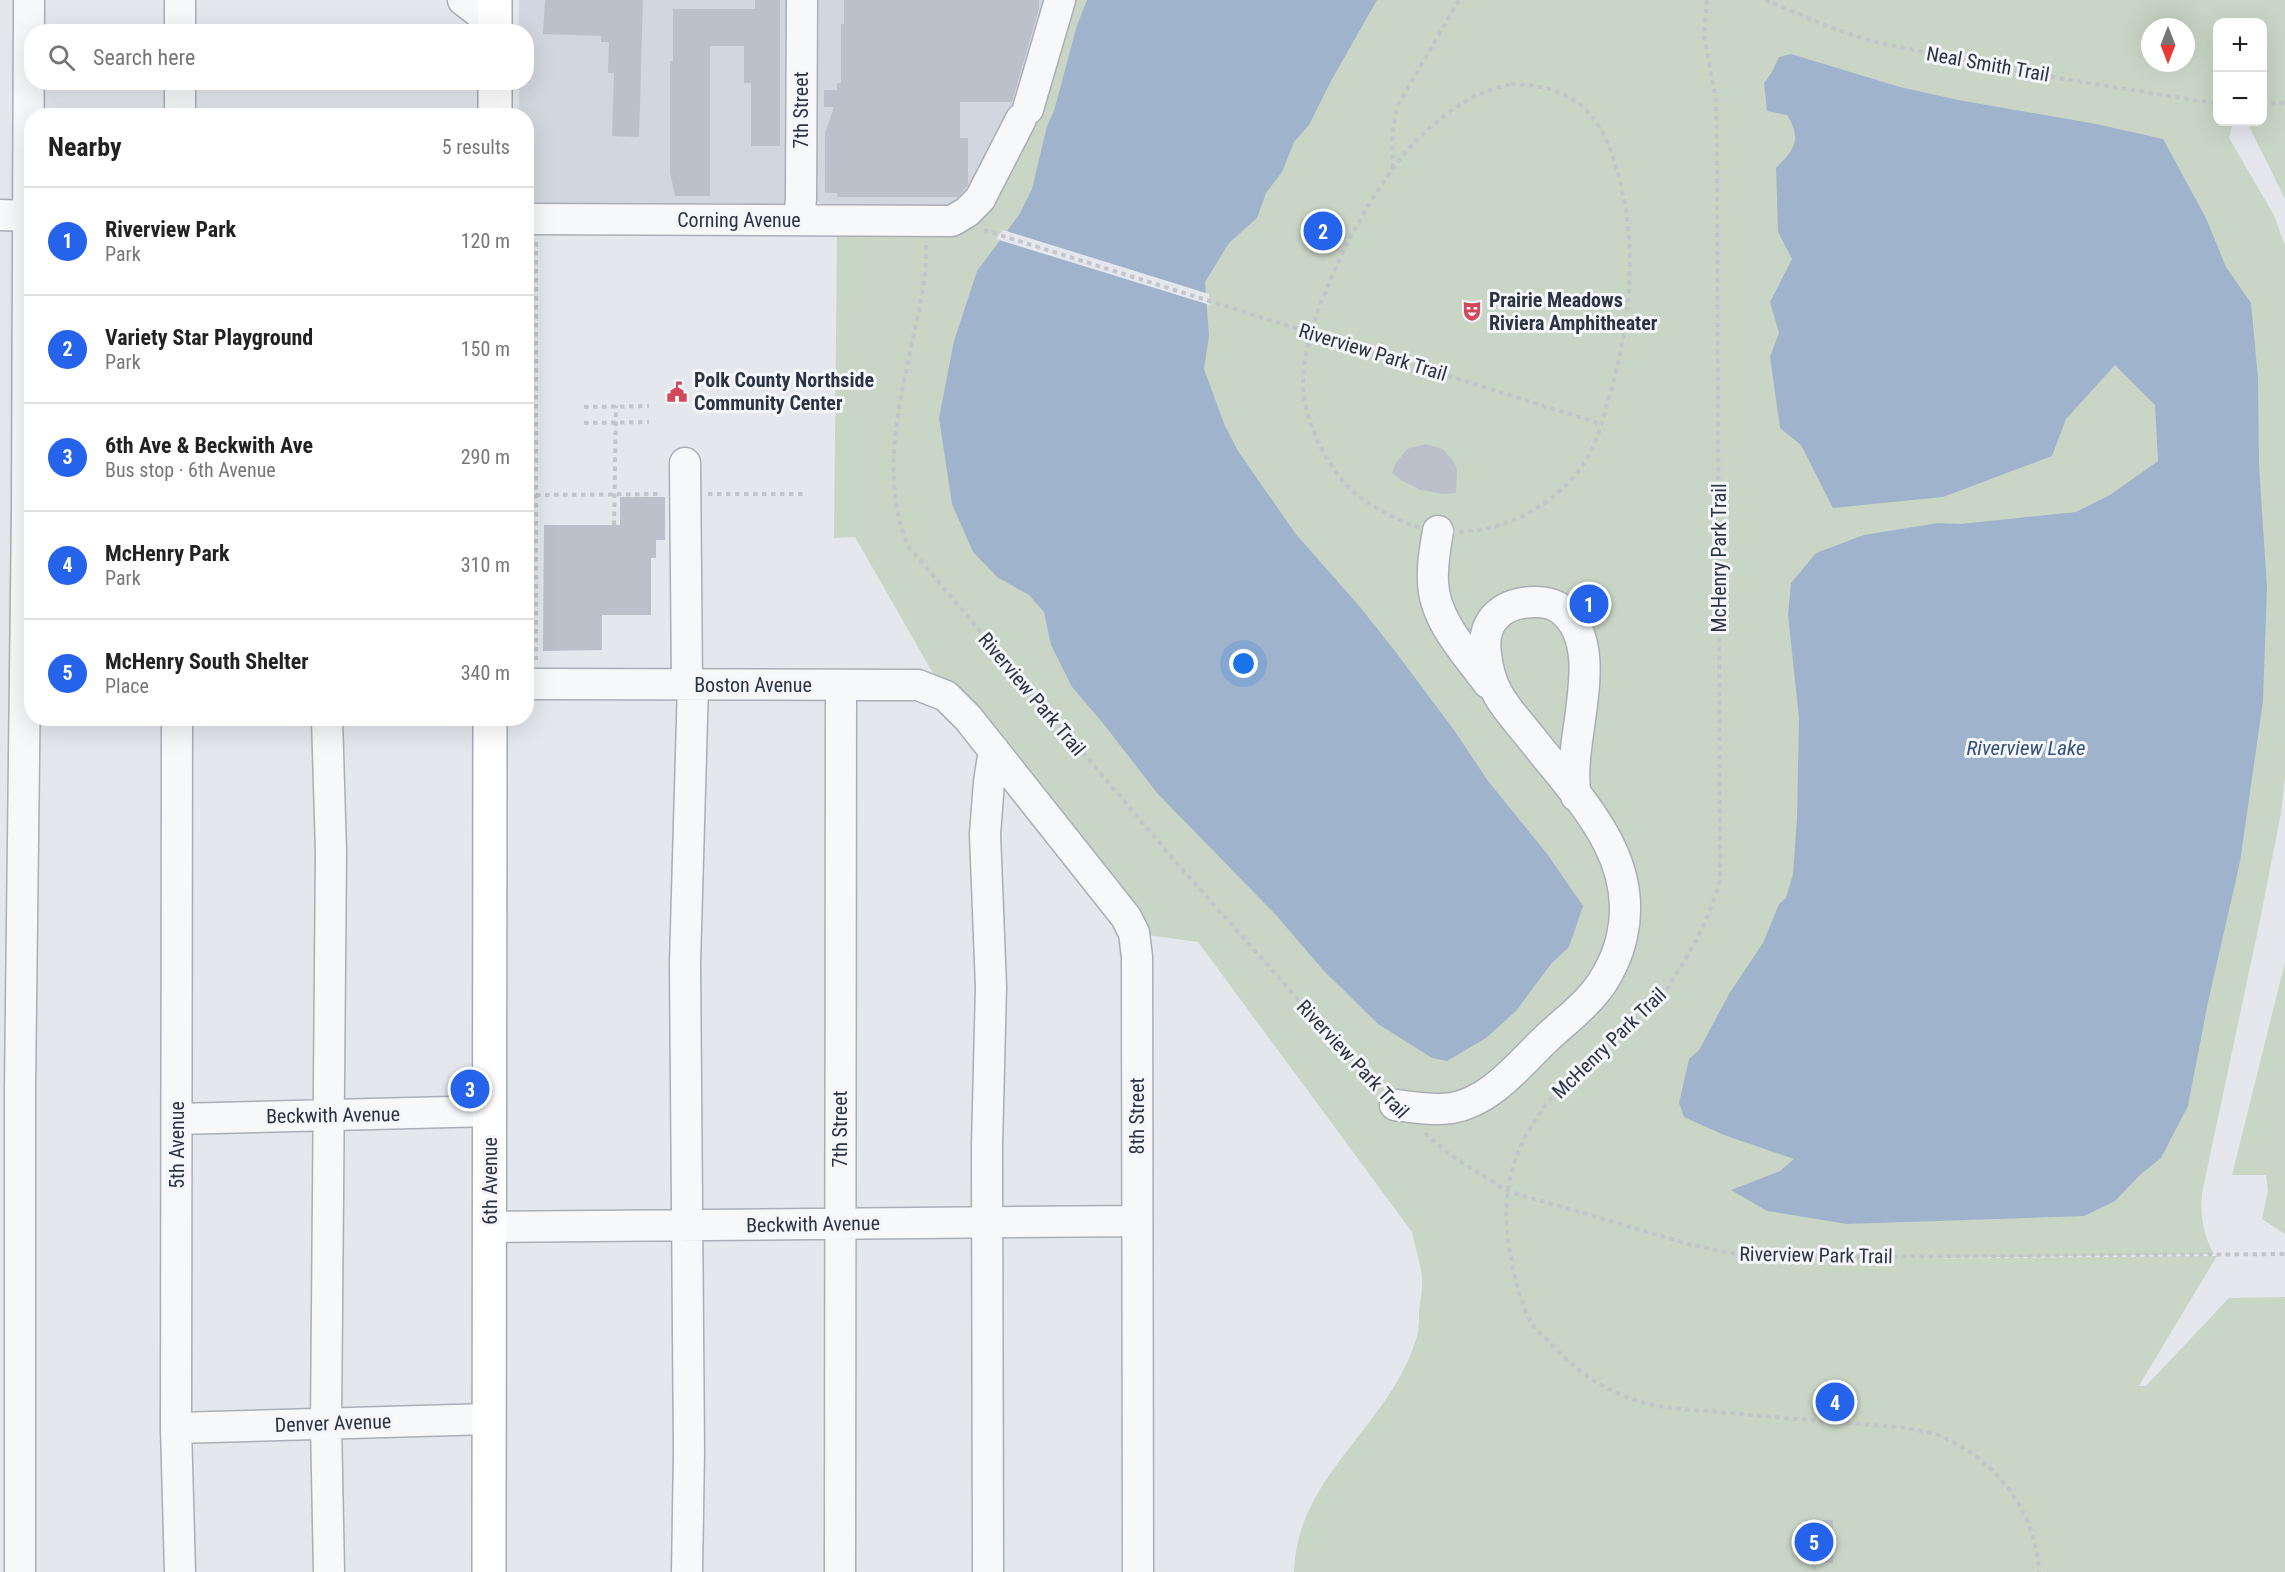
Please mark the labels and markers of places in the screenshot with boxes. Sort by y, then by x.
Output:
pin: 2 [1304,208,1342,254]
place label: Prairie Meadows Riviera Amphitheater [1489,288,1658,335]
theatre icon: Prairie Meadows Riviera Amphitheater [1460,299,1484,323]
place label: Polk County Northside Community Center [694,368,874,415]
public building icon: Polk County Northside Community Center [665,380,689,404]
pin: 1 [1570,582,1608,626]
pin: 3 [450,1066,490,1112]
pin: 4 [1816,1380,1854,1424]
pin: 5 [1794,1520,1834,1564]

